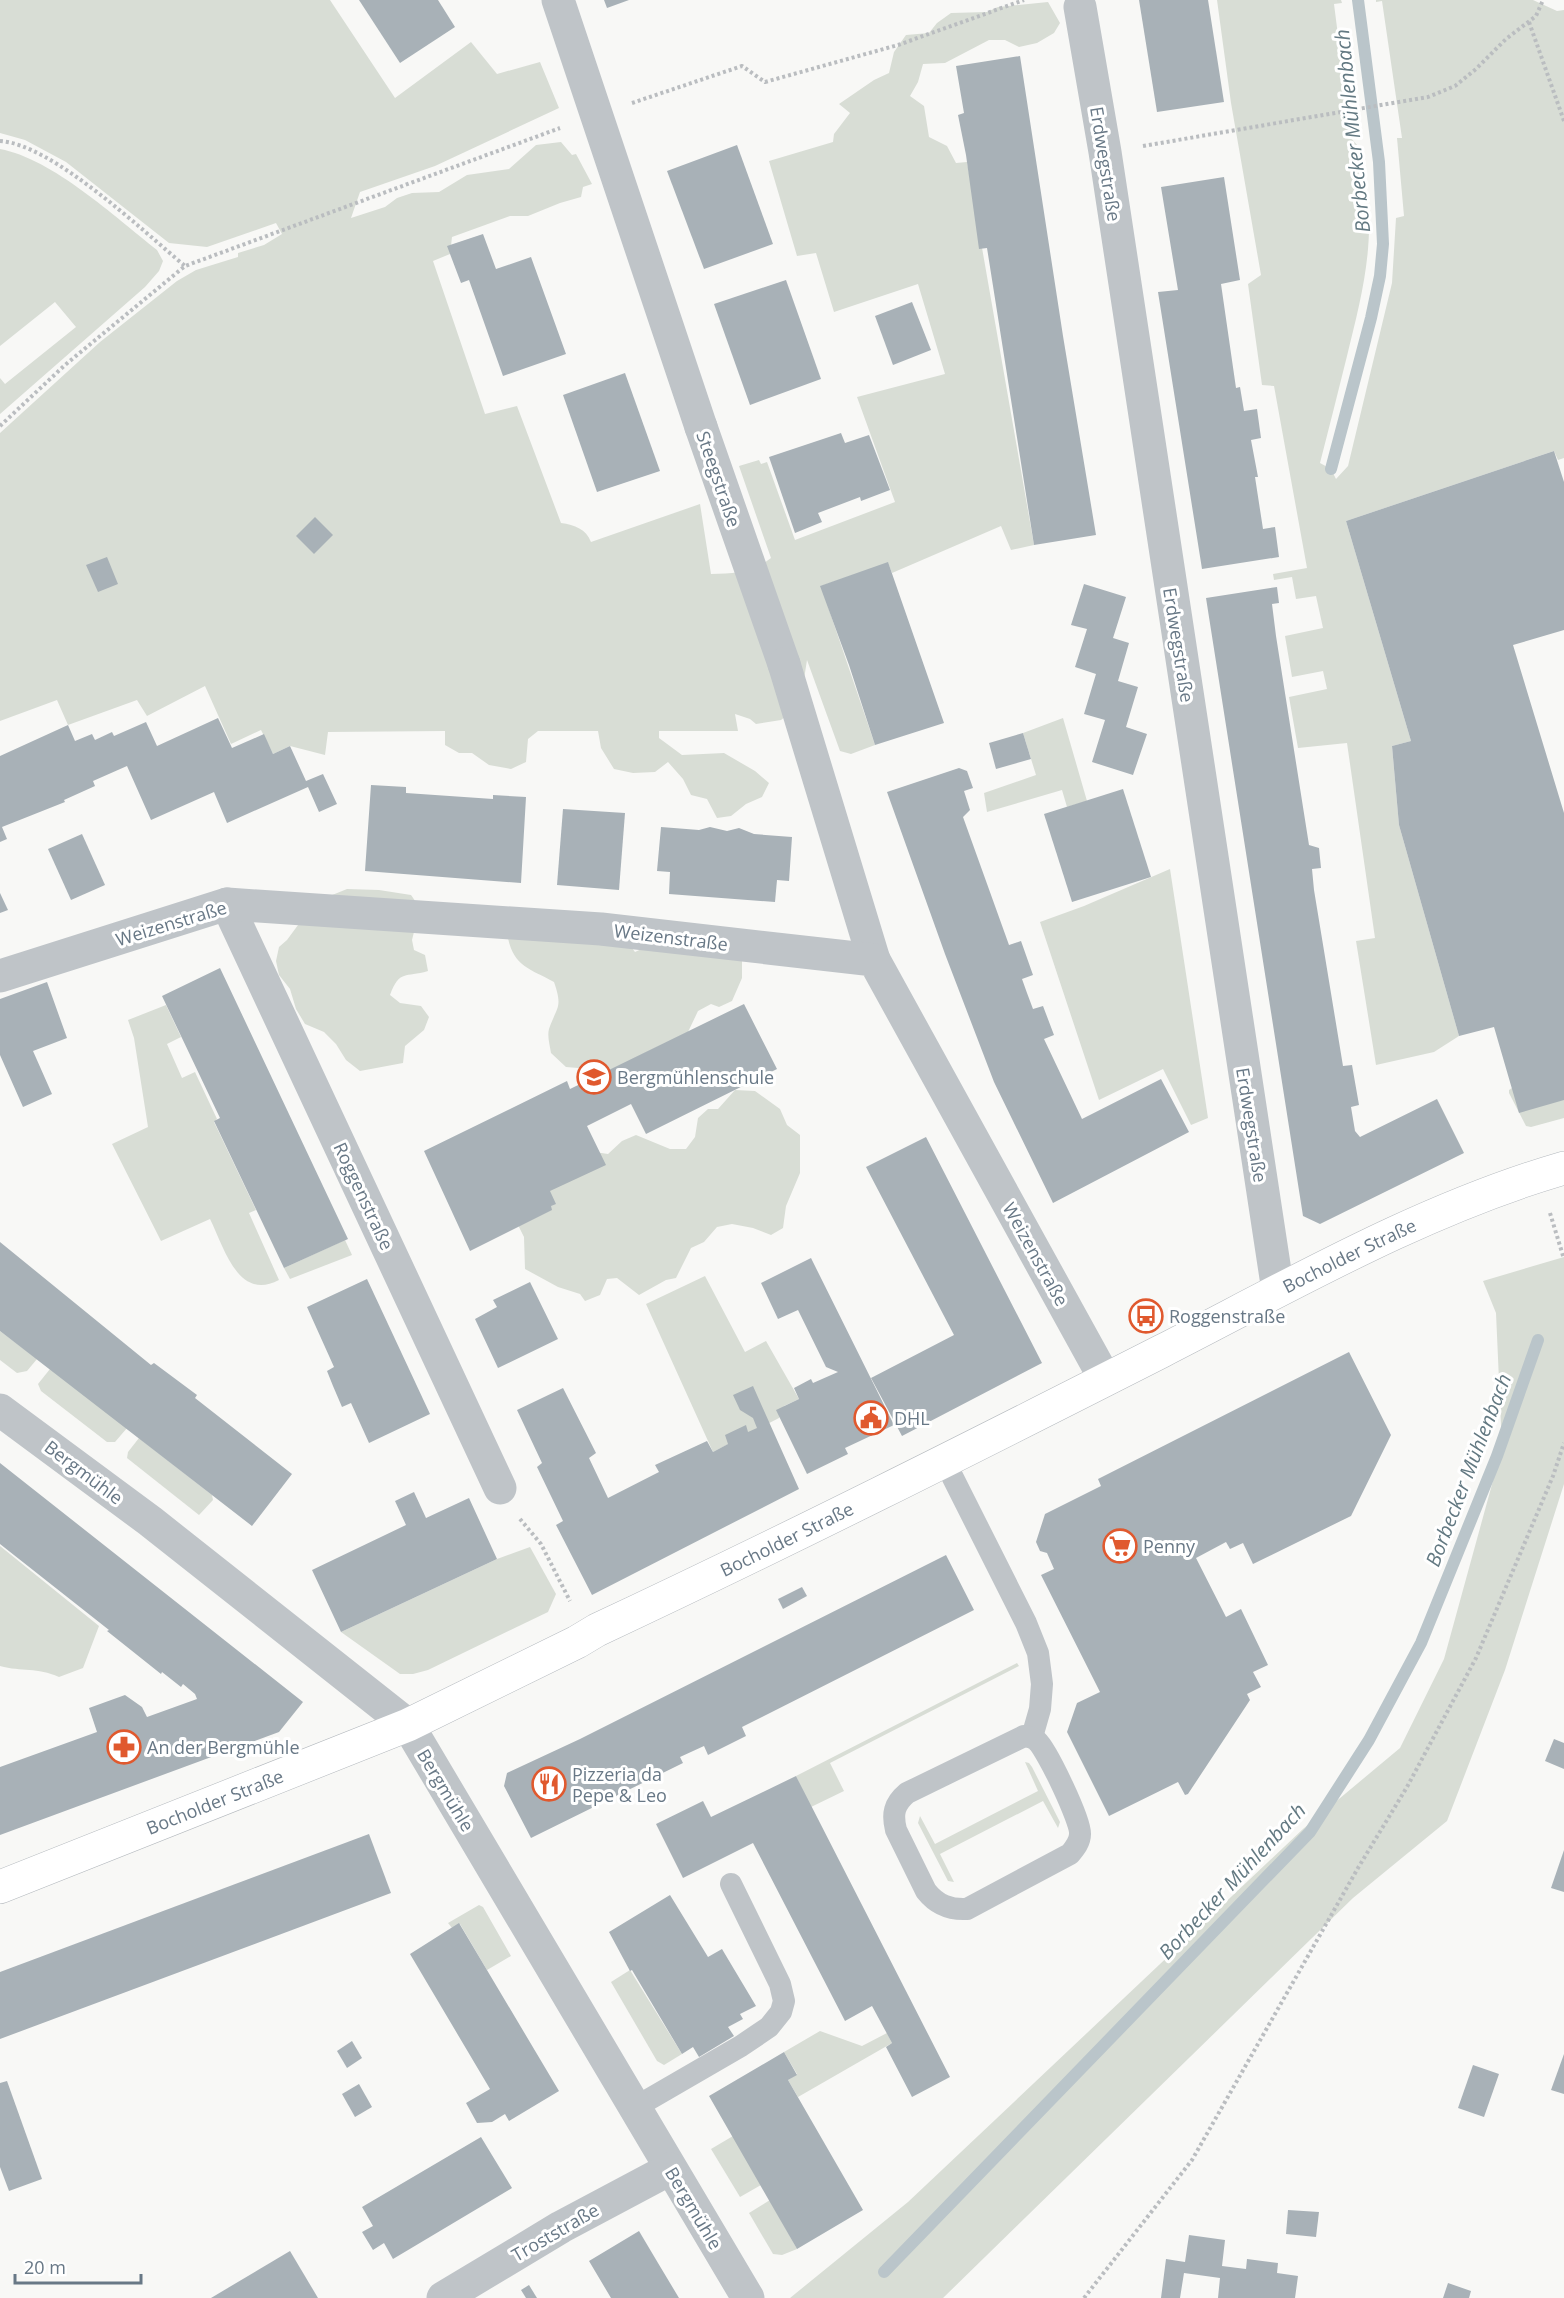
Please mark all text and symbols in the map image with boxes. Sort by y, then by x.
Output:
water label: Borbecker Mühlenbach [1328,28,1376,234]
street label: Erdwegstraße [1085,105,1127,223]
street label: Steegstraße [691,428,747,530]
street label: Erdwegstraße [1158,586,1200,704]
street label: Weizenstraße [113,895,229,951]
street label: Weizenstraße [613,918,729,956]
school or university icon: Bergmühlenschule [576,1059,612,1095]
place label: Bergmühlenschule [617,1065,774,1089]
street label: Erdwegstraße [1231,1066,1273,1184]
street label: Roggenstraße [329,1138,399,1254]
street label: Weizenstraße [998,1198,1074,1310]
street label: Bocholder Straße [1278,1213,1420,1298]
bus stop icon: Roggenstraße [1128,1298,1164,1334]
place label: Roggenstraße [1169,1304,1285,1328]
water label: Borbecker Mühlenbach [1419,1370,1517,1570]
public building icon: DHL [853,1400,889,1436]
place label: DHL [894,1406,930,1430]
street label: Bergmühle [40,1435,128,1509]
street label: Bocholder Straße [716,1496,857,1582]
supermarket icon: Penny [1102,1528,1138,1564]
place label: Penny [1143,1534,1196,1558]
pharmacy icon: An der Bergmühle [106,1729,142,1765]
place label: An der Bergmühle [147,1735,300,1759]
street label: Bergmühle [412,1744,480,1836]
place label: Pizzeria da Pepe & Leo [572,1762,667,1807]
street label: Bocholder Straße [143,1764,287,1840]
restaurant icon: Pizzeria da Pepe & Leo [531,1766,567,1802]
water label: Borbecker Mühlenbach [1152,1797,1312,1965]
street label: Bergmühle [660,2162,728,2254]
street label: Troststraße [507,2197,603,2267]
scale bar [15,2247,141,2285]
text: 20 m [24,2255,66,2279]

